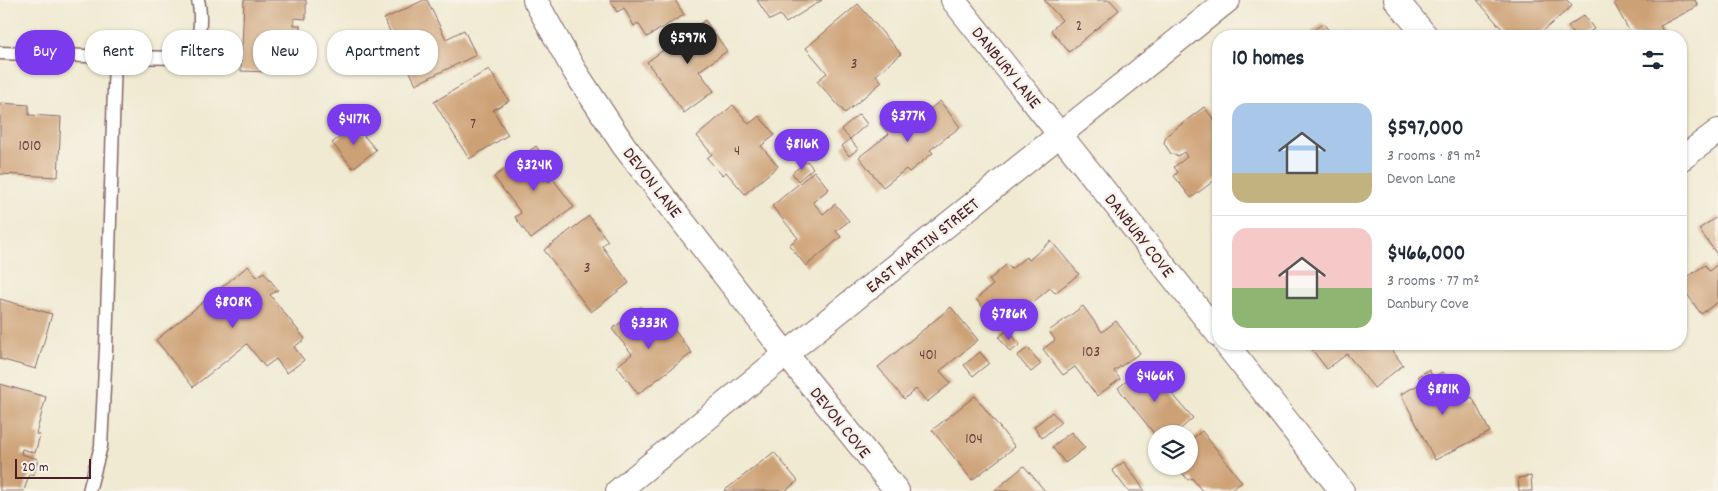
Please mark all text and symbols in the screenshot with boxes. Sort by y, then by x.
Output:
house number: 2 [1076,16,1082,38]
pin: $597K [653,22,723,65]
street label: DANBURY LANE [964,22,1046,115]
text: $597K [670,27,706,50]
chip: Buy [15,30,75,75]
chip: Rent [85,30,152,75]
chip: Filters [162,30,243,75]
chip: New [253,30,317,75]
chip: Apartment [327,30,438,75]
text: 10 homes [1232,45,1304,75]
icon: filters [1639,46,1667,74]
house number: 3 [851,54,857,76]
pin: $377K [873,100,943,143]
pin: $417K [319,104,389,146]
text: $377K [891,105,925,128]
text: $417K [338,108,370,131]
house number: 7 [470,114,476,136]
text: $597,000 [1387,115,1463,145]
icon: home [1272,123,1332,183]
pin: $816K [767,128,837,171]
text: $816K [785,133,819,156]
house number: 1010 [19,136,41,158]
house number: 4 [734,141,740,163]
street label: DEVON LANE [615,143,687,224]
text: 3 rooms · 89 m² [1387,145,1481,168]
pin: $324K [499,150,569,192]
text: $324K [516,154,552,177]
text: Devon Lane [1387,168,1456,191]
street label: DANBURY COVE [1097,189,1179,284]
street label: EAST MARTIN STREET [861,193,986,301]
text: $466,000 [1387,240,1465,270]
icon: home [1272,248,1332,308]
house number: 3 [584,258,590,280]
text: 3 rooms · 77 m² [1387,270,1479,293]
pin: $808K [198,286,268,329]
text: $808K [214,291,252,314]
text: Danbury Cove [1387,293,1469,316]
pin: $786K [974,298,1044,341]
text: $786K [991,303,1027,326]
pin: $333K [614,308,684,350]
text: $333K [631,312,667,335]
house number: 103 [1082,342,1100,364]
house number: 401 [919,345,937,367]
pin: $466K [1120,360,1190,403]
text: $466K [1136,365,1174,388]
pin: $881K [1408,374,1478,416]
text: $881K [1427,378,1459,401]
street label: DEVON COVE [802,382,876,465]
map controls [1148,425,1198,475]
button: layers [1148,425,1198,475]
house number: 104 [965,429,983,451]
scale bar [15,456,91,479]
text: 20 m [22,458,49,478]

